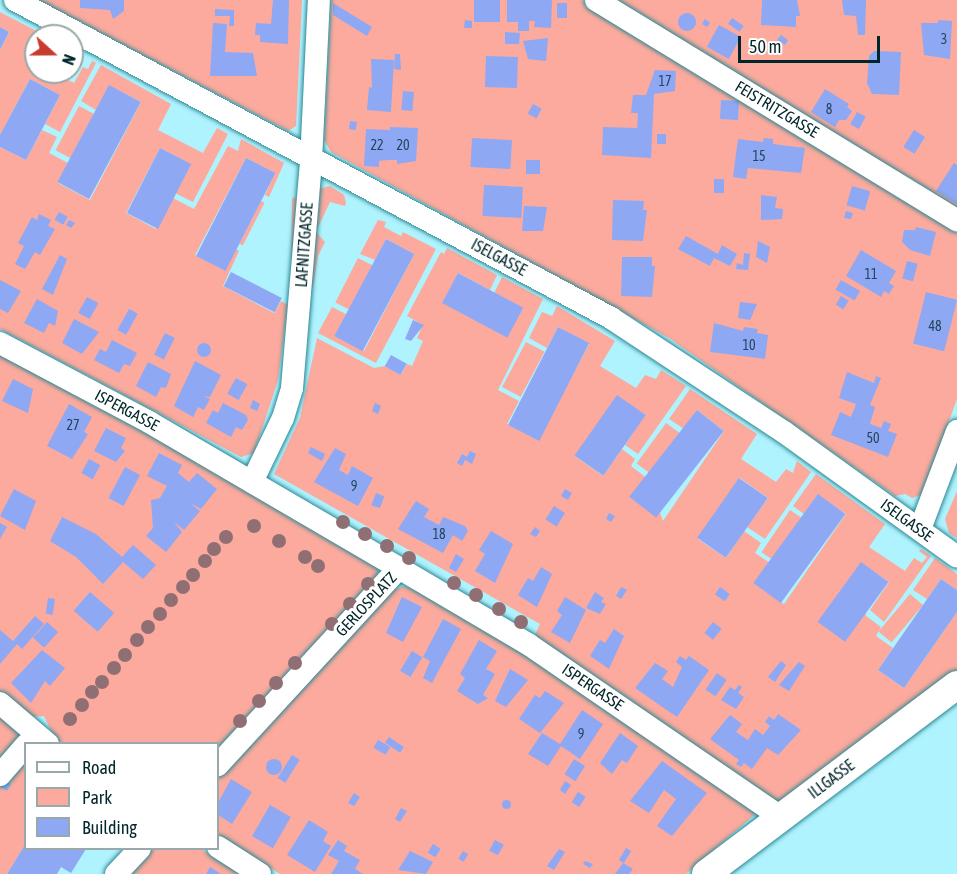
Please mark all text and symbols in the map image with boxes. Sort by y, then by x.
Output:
north arrow [24,24,84,84]
scale bar [741,24,884,62]
house number: 3 [941,31,947,47]
text: 50 m [749,36,781,57]
text: N [59,52,79,67]
house number: 17 [658,73,672,89]
street label: FEISTRITZGASSE [732,77,822,141]
house number: 8 [826,101,832,117]
house number: 22 [370,137,384,153]
house number: 20 [396,137,410,153]
house number: 15 [752,148,766,164]
street label: LAFNITZGASSE [291,202,317,288]
street label: ISELGASSE [468,234,530,280]
house number: 11 [864,266,878,282]
house number: 48 [928,318,942,334]
house number: 10 [742,337,756,353]
street label: ISPERGASSE [92,385,162,435]
house number: 27 [66,417,80,433]
house number: 50 [866,430,880,446]
house number: 9 [351,478,357,494]
street label: ISELGASSE [877,495,937,545]
house number: 18 [432,526,446,542]
street label: GERLOSPLATZ [331,568,401,640]
street label: ISPERGASSE [559,660,627,714]
house number: 9 [578,726,584,742]
legend [24,742,219,850]
street label: ILLGASSE [804,755,858,803]
text: Road [82,757,116,778]
text: Park [82,787,112,808]
text: Building [82,817,137,838]

